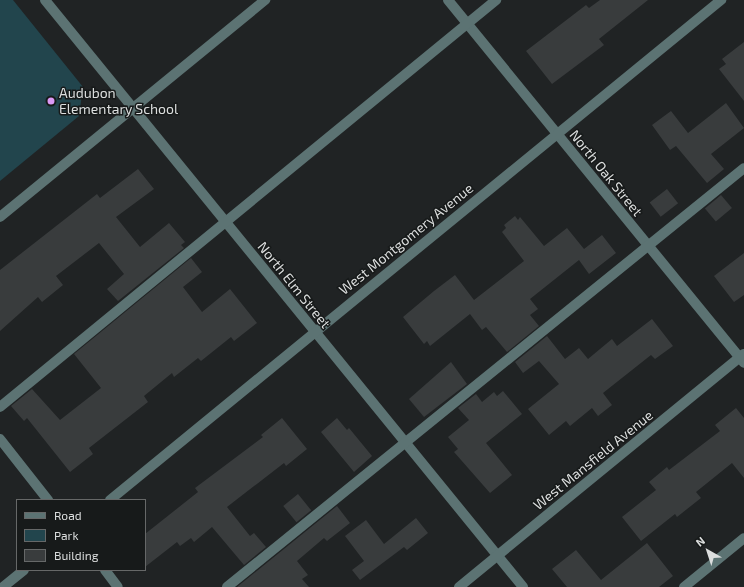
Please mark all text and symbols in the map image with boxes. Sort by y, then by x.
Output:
place label: Audubon Elementary School [59,85,178,118]
marker: Audubon Elementary School [46,96,56,106]
street label: North Oak Street [566,126,646,220]
street label: West Montgomery Avenue [335,179,477,299]
street label: North Elm Street [254,238,334,332]
street label: West Mansfield Avenue [530,406,656,514]
legend [16,499,146,571]
text: Road [54,508,82,522]
text: Park [54,528,79,542]
north arrow [688,531,728,571]
text: N [693,534,707,549]
text: Building [54,548,98,562]

